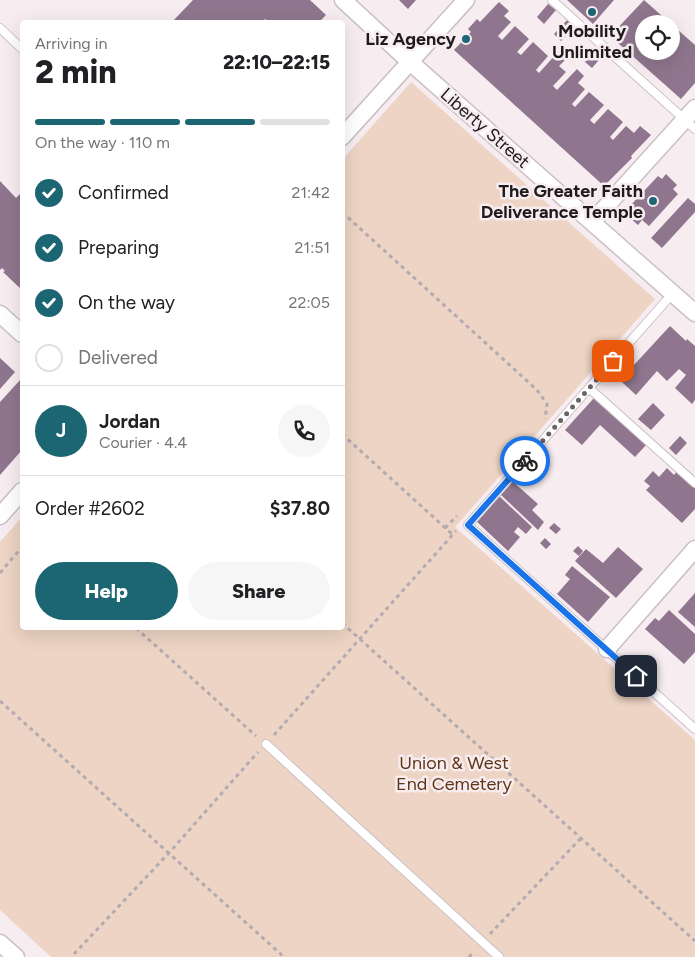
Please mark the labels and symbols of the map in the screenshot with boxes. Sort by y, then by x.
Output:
marker: Mobility Unlimited [586,6,598,18]
place label: Mobility Unlimited [552,20,632,63]
place label: Liz Agency [365,28,457,50]
marker: Liz Agency [460,33,472,45]
street label: Liberty Street [436,83,534,173]
place label: The Greater Faith Deliverance Temple [481,180,643,223]
marker: The Greater Faith Deliverance Temple [647,195,659,207]
pin [592,340,634,382]
courier [500,436,550,486]
pin [615,655,657,697]
park label: Union & West End Cemetery [396,752,512,795]

